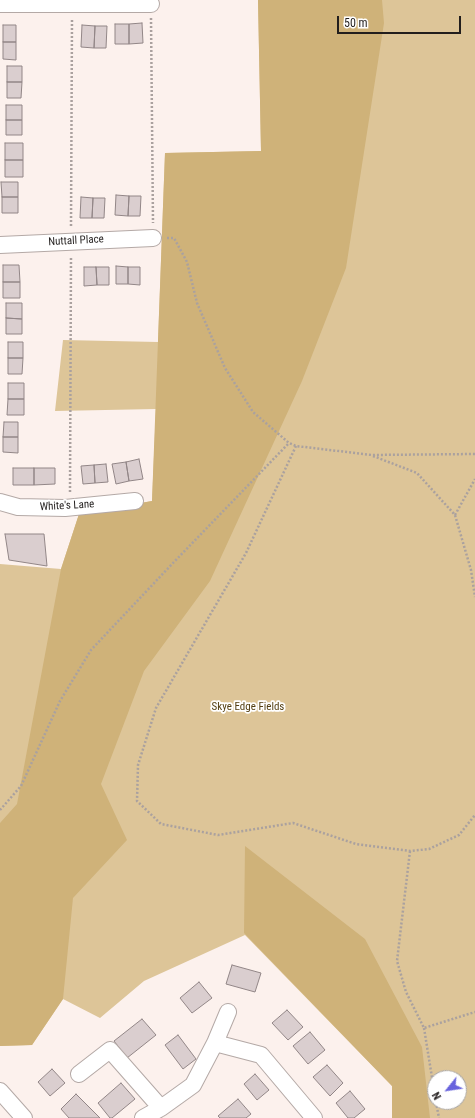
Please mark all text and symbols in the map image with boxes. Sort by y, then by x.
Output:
scale bar [339,8,463,34]
text: 50 m [344,16,368,30]
street label: Nuttall Place [48,233,104,249]
street label: White's Lane [39,498,95,514]
park label: Skye Edge Fields [212,700,284,714]
north arrow [427,1070,467,1110]
text: N [430,1090,444,1102]

